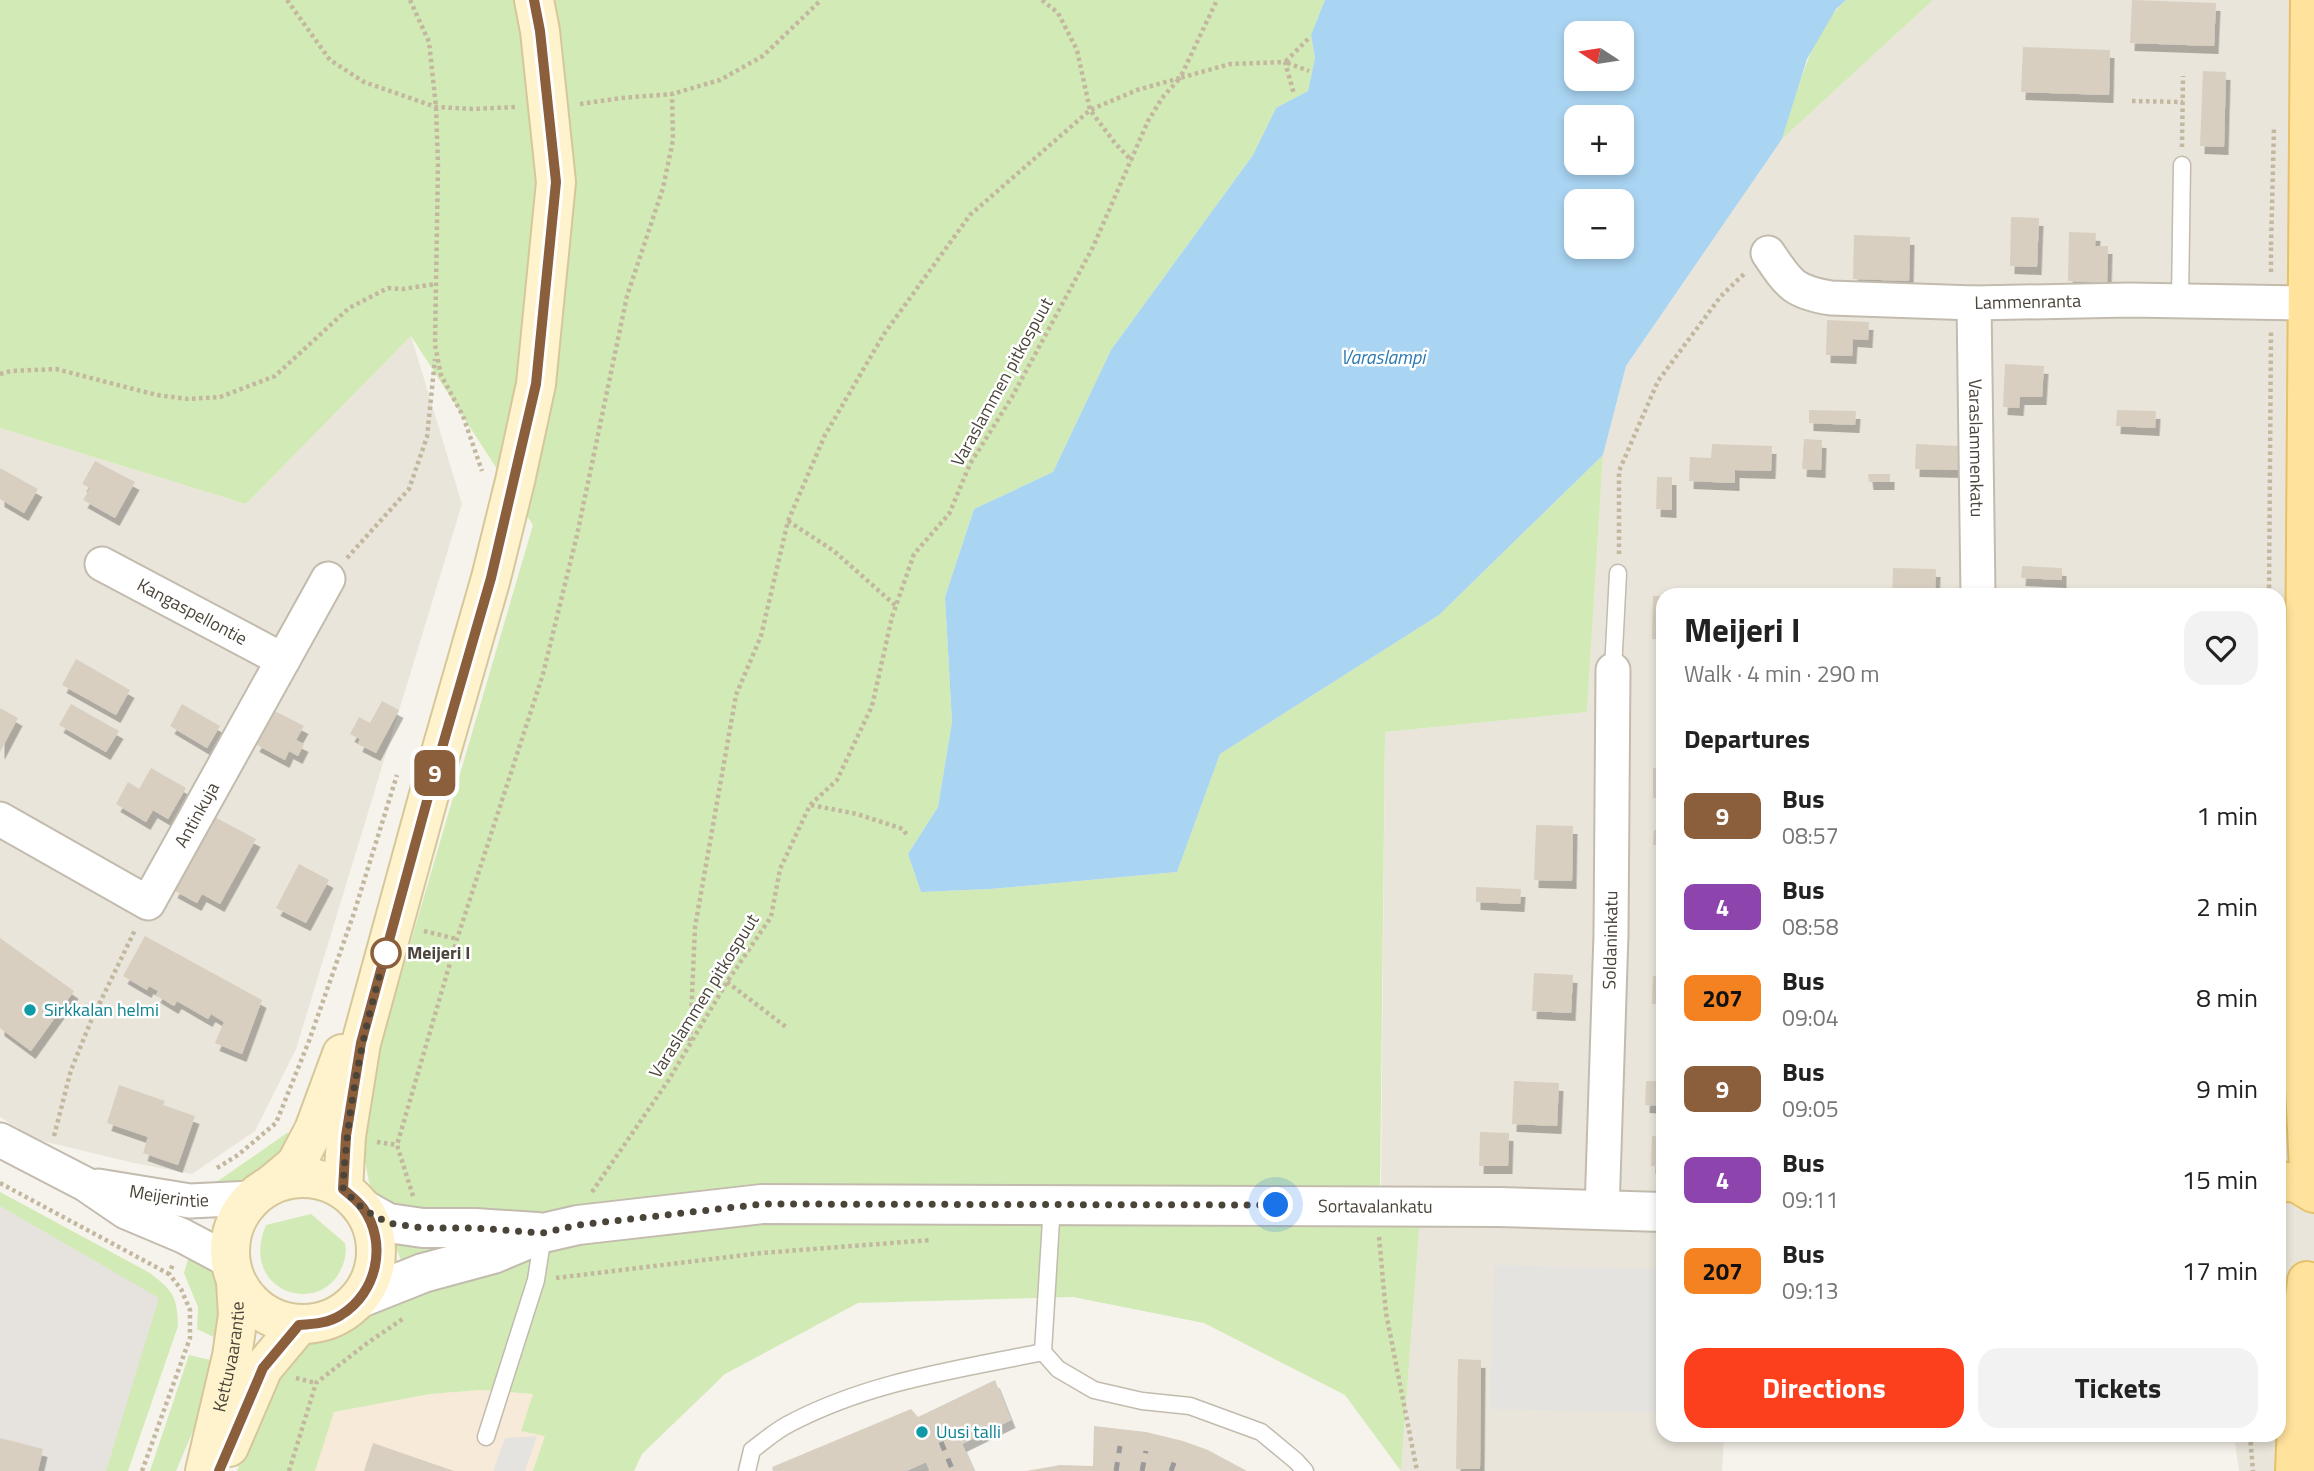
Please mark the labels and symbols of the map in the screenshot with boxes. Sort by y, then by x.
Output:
north arrow [1564,21,1634,91]
street label: Lammenranta [1974,287,2081,316]
street label: Varaslammen pitkospuut [944,292,1060,471]
water label: Varaslampi [1341,342,1427,371]
street label: Varaslammenkatu [1962,379,1991,517]
street label: Kangaspellontie [133,571,252,652]
line badge: 9 [412,750,458,796]
street label: Antinkuja [167,777,226,852]
street label: Soldaninkatu [1595,891,1624,990]
street label: Varaslammen pitkospuut [642,908,766,1083]
marker: Meijeri I [371,938,401,968]
place label: Meijeri I [407,939,470,966]
place label: Sirkkalan helmi [44,996,159,1023]
marker: Sirkkalan helmi [22,1002,38,1018]
street label: Meijerintie [127,1177,210,1214]
your location [1258,1187,1293,1222]
street label: Sortavalankatu [1318,1192,1433,1220]
street label: Kettuvaarantie [205,1301,251,1415]
place label: Uusi talli [936,1418,1001,1445]
marker: Uusi talli [914,1424,930,1440]

